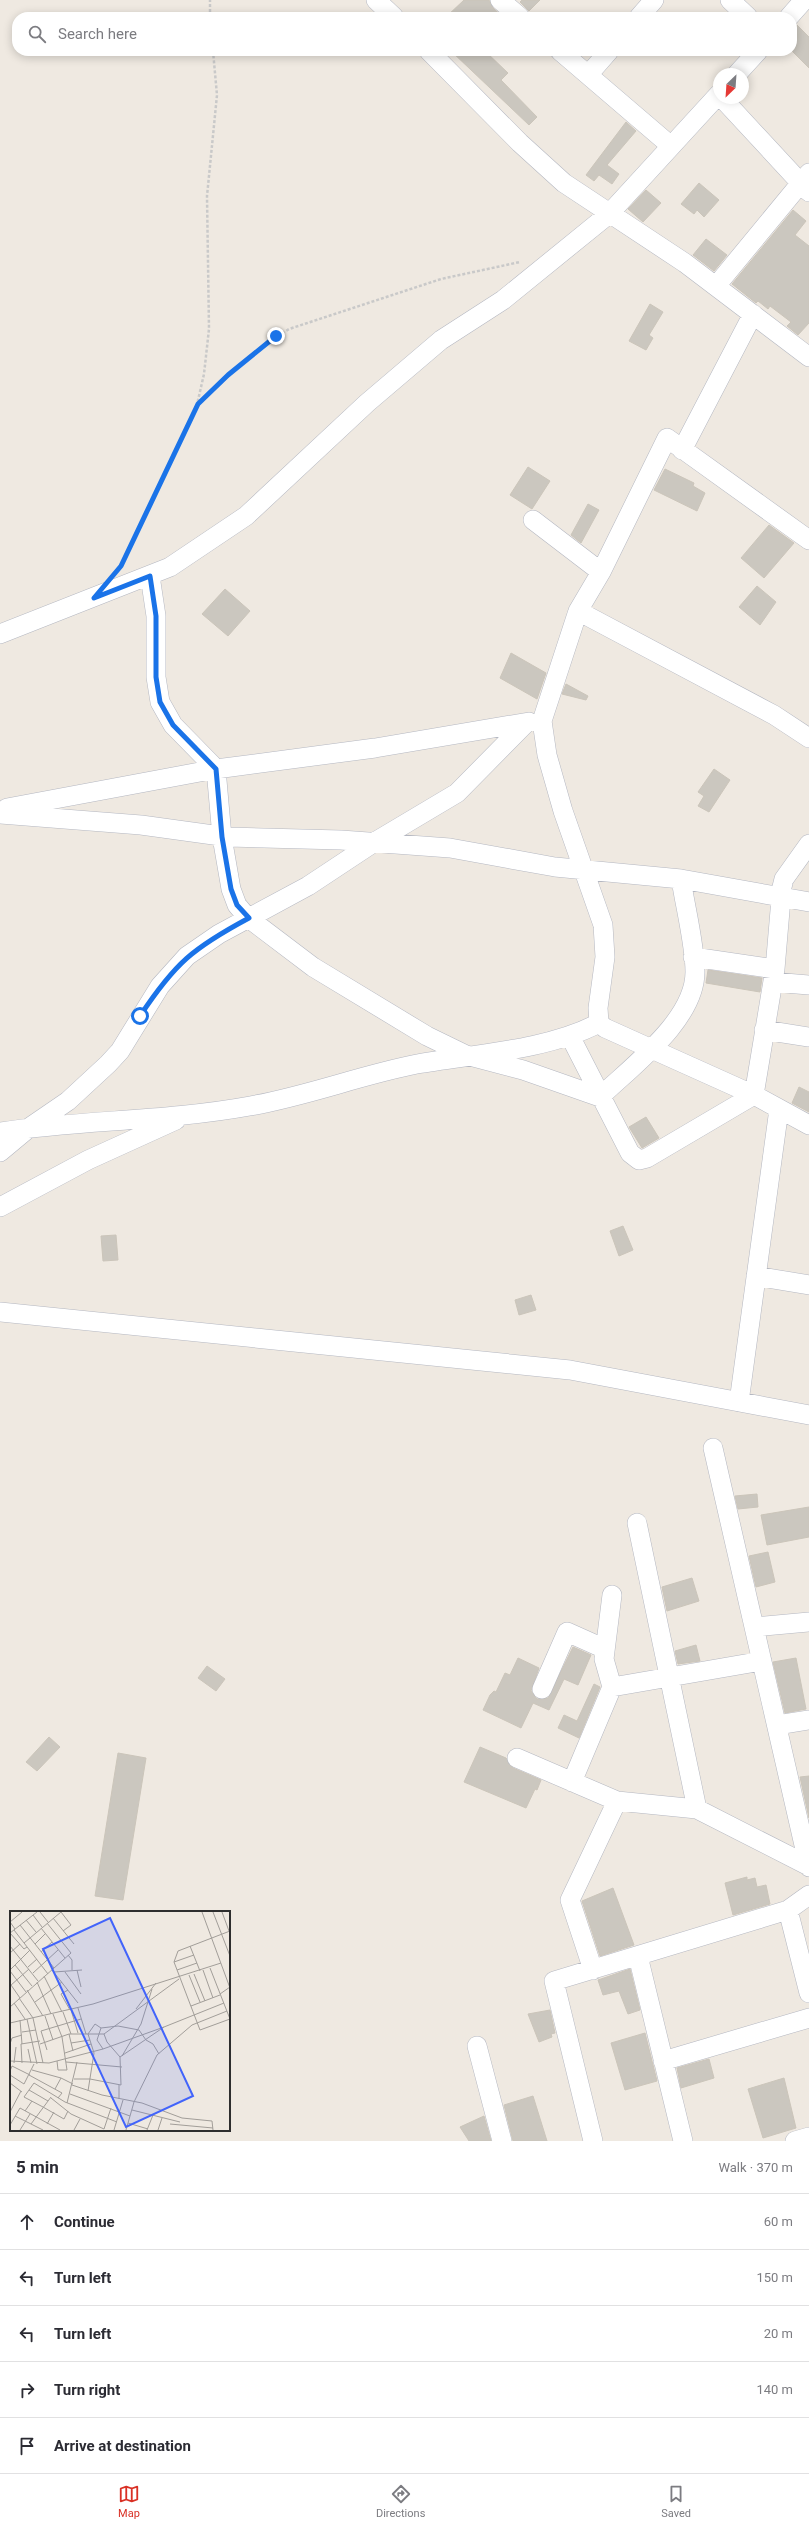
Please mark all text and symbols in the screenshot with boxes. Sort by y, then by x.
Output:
search box [12,12,797,56]
icon: search [26,23,48,45]
text: Search here [58,25,137,43]
north arrow [713,68,749,104]
route end [267,327,285,345]
route start [131,1007,149,1025]
inset map [10,1911,230,2131]
text: 5 min [16,2157,59,2177]
text: Walk · 370 m [718,2160,793,2175]
icon: ahead [16,2211,38,2233]
text: Continue [54,2213,115,2231]
text: 60 m [764,2214,793,2229]
icon: left [16,2267,38,2289]
text: Turn left [54,2269,111,2287]
text: 150 m [756,2270,793,2285]
icon: left [16,2323,38,2345]
text: Turn left [54,2325,111,2343]
text: 20 m [764,2326,793,2341]
icon: right [16,2379,38,2401]
text: Turn right [54,2381,120,2399]
text: 140 m [756,2382,793,2397]
icon: arrive [16,2435,38,2457]
text: Arrive at destination [54,2437,191,2455]
tab: Map [118,2483,140,2520]
tab: Directions [376,2483,425,2520]
tab: Saved [661,2483,691,2520]

